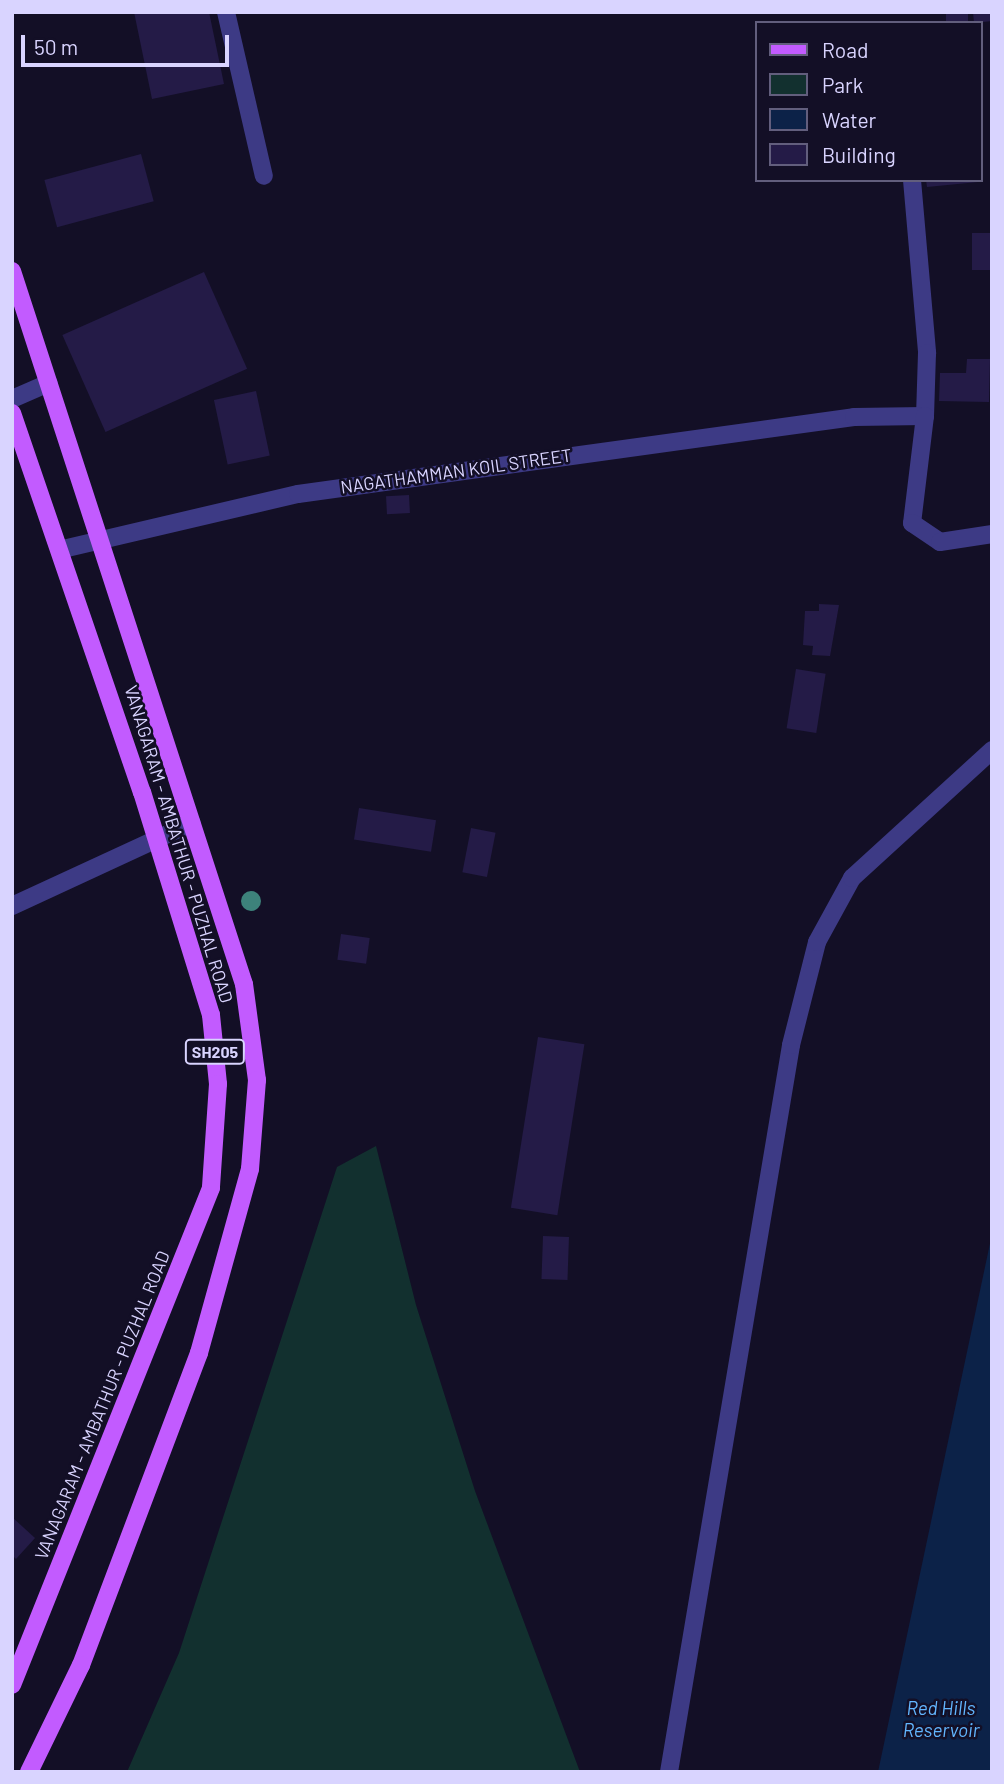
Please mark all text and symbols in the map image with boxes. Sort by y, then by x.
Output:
scale bar [24,21,233,65]
legend [755,21,983,182]
text: 50 m [34,34,78,59]
text: Road [822,37,868,62]
text: Park [822,72,863,97]
text: Water [822,107,876,132]
text: Building [822,142,896,167]
street label: NAGATHAMMAN KOIL STREET [339,444,573,498]
street label: VANAGARAM - AMBATHUR - PUZHAL ROAD [120,683,238,1005]
road number: SH205 [184,1040,246,1064]
street label: VANAGARAM - AMBATHUR - PUZHAL ROAD [30,1248,174,1562]
water label: Red Hills Reservoir [903,1697,979,1741]

